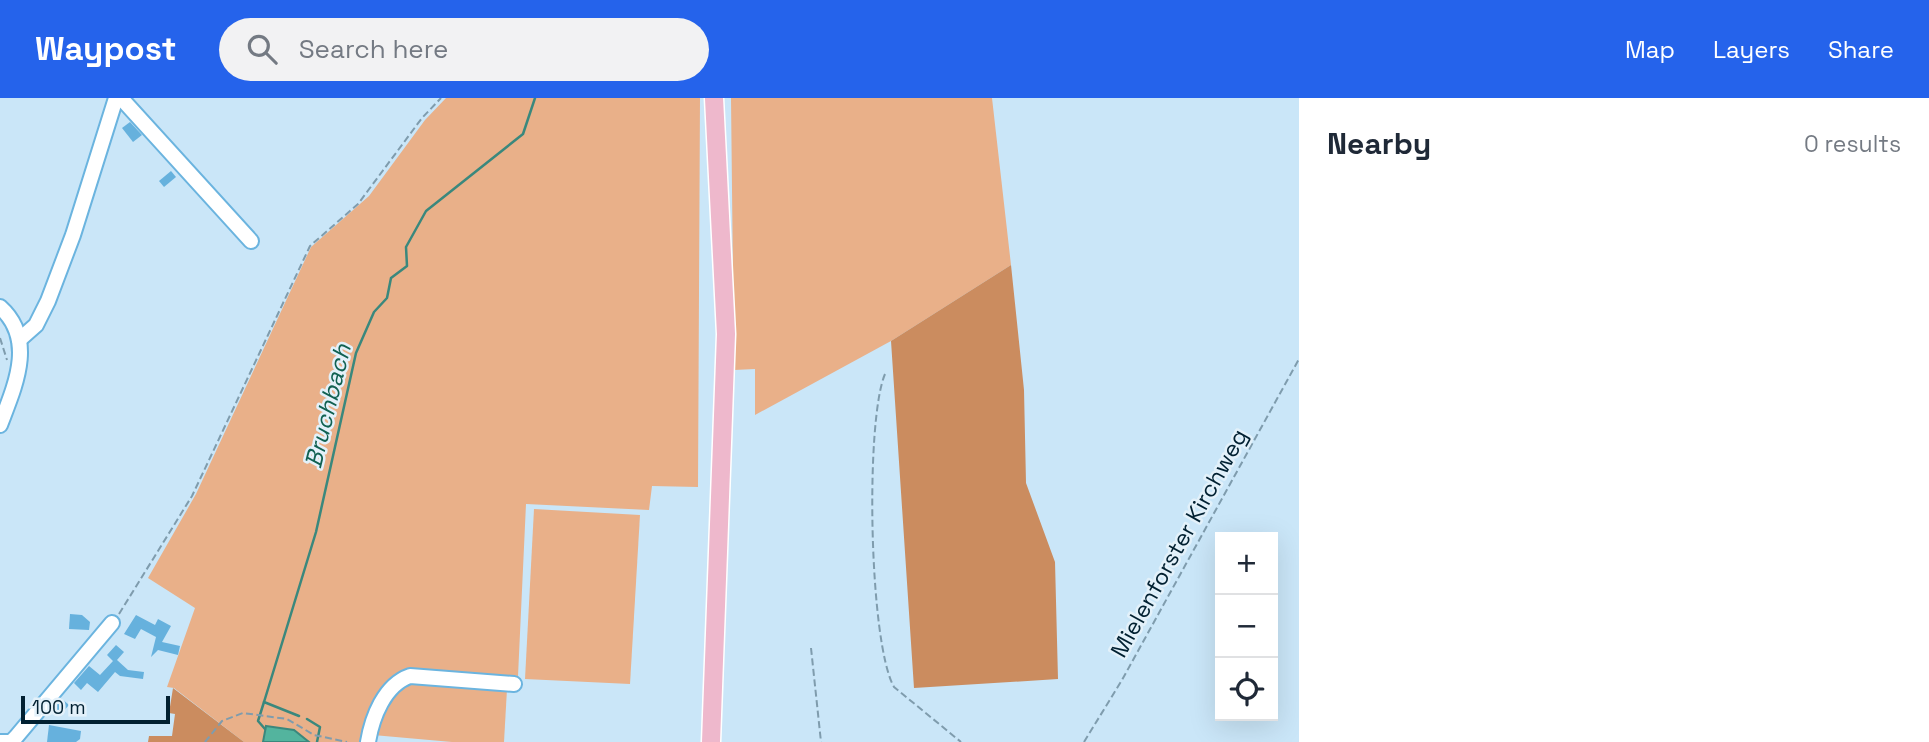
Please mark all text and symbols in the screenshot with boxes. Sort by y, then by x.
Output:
search box [219,18,709,81]
text: Waypost [35,28,177,70]
icon: search [243,30,281,68]
text: Search here [299,32,448,66]
text: Map [1625,34,1675,65]
text: Layers [1713,34,1790,65]
text: Share [1828,34,1894,65]
text: Nearby [1327,124,1431,163]
text: 0 results [1804,129,1901,159]
water label: Bruchbach [297,339,358,471]
street label: Mielenforster Kirchweg [1104,423,1254,663]
map controls [1215,532,1278,721]
button: + [1215,532,1278,595]
button: − [1215,595,1278,658]
button: locate [1215,658,1278,721]
scale bar [21,693,170,725]
text: 100 m [32,695,86,720]

